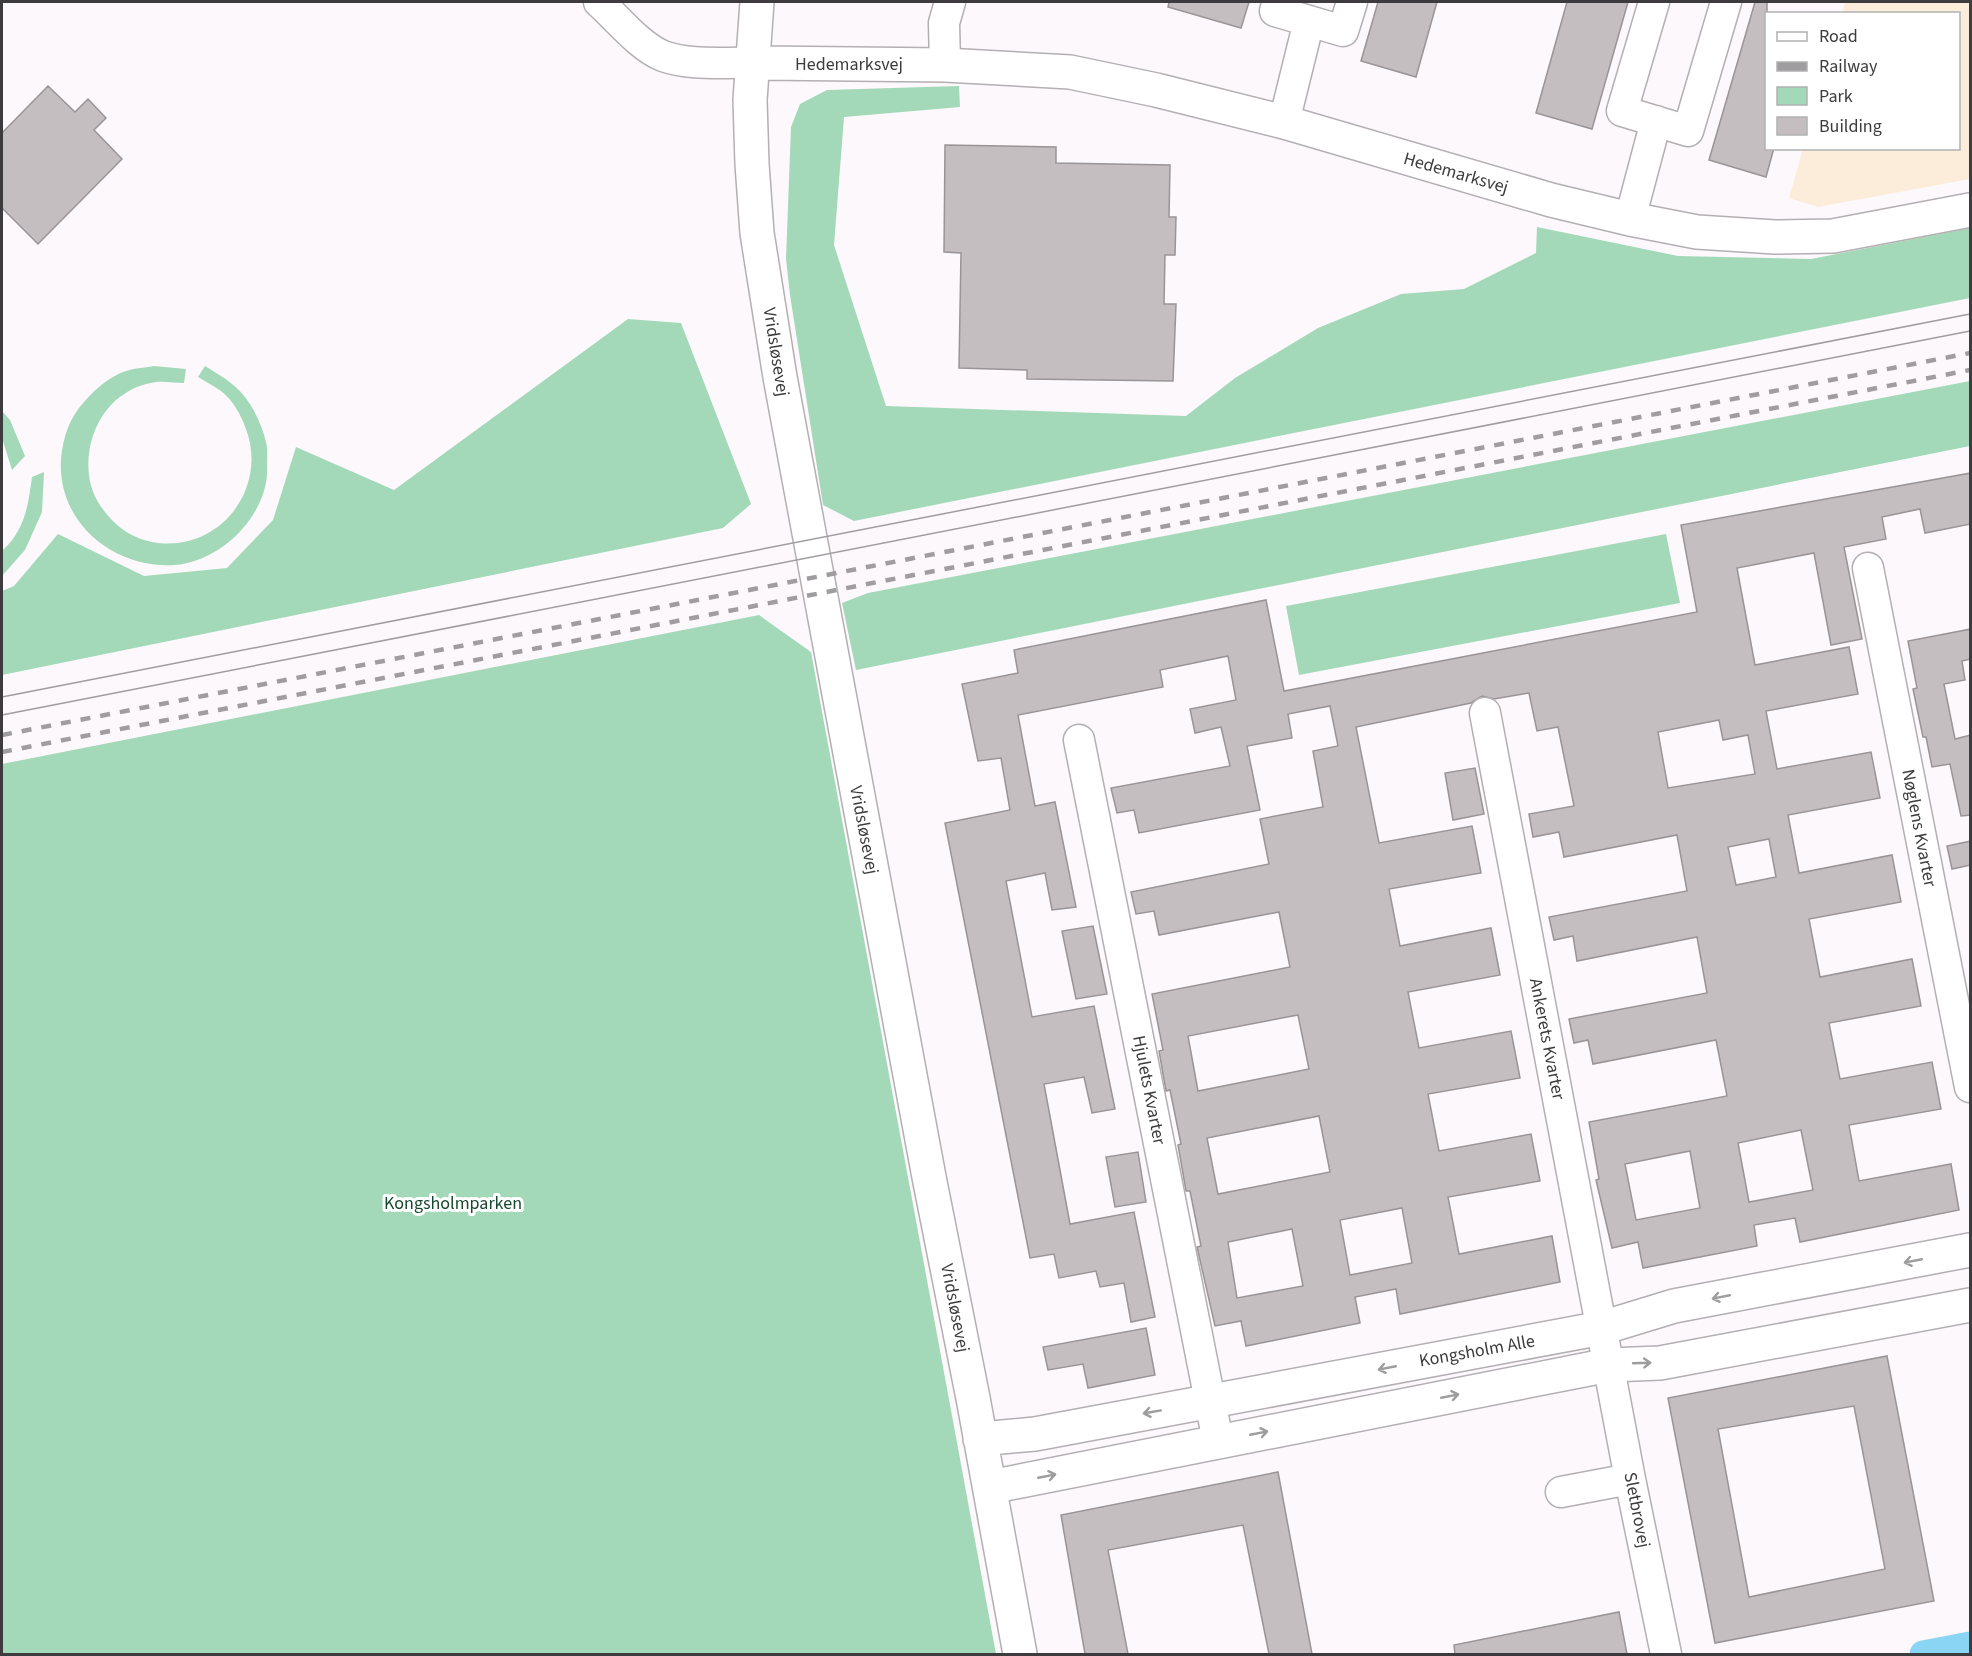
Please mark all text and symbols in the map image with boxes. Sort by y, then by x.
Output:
legend [1765,12,1960,150]
text: Road [1819,24,1858,49]
street label: Hedemarksvej [795,52,903,77]
text: Railway [1819,54,1878,79]
text: Park [1819,84,1853,109]
text: Building [1819,114,1882,139]
street label: Hedemarksvej [1401,146,1511,200]
street label: Vridsløsevej [757,306,795,398]
street label: Nøglens Kvarter [1895,767,1943,890]
street label: Vridsløsevej [843,784,885,876]
street label: Ankerets Kvarter [1523,976,1571,1103]
street label: Hjulets Kvarter [1126,1033,1172,1148]
park label: Kongsholmparken [384,1191,522,1216]
one-way arrow [1904,1256,1923,1267]
street label: Vridsløsevej [934,1262,976,1354]
one-way arrow [1712,1292,1732,1303]
street label: Kongsholm Alle [1417,1329,1537,1373]
one-way arrow [1632,1358,1652,1369]
one-way arrow [1378,1363,1398,1374]
one-way arrow [1440,1390,1460,1401]
one-way arrow [1143,1407,1163,1418]
one-way arrow [1249,1427,1268,1438]
one-way arrow [1038,1469,1057,1481]
street label: Sletbrovej [1617,1470,1657,1550]

